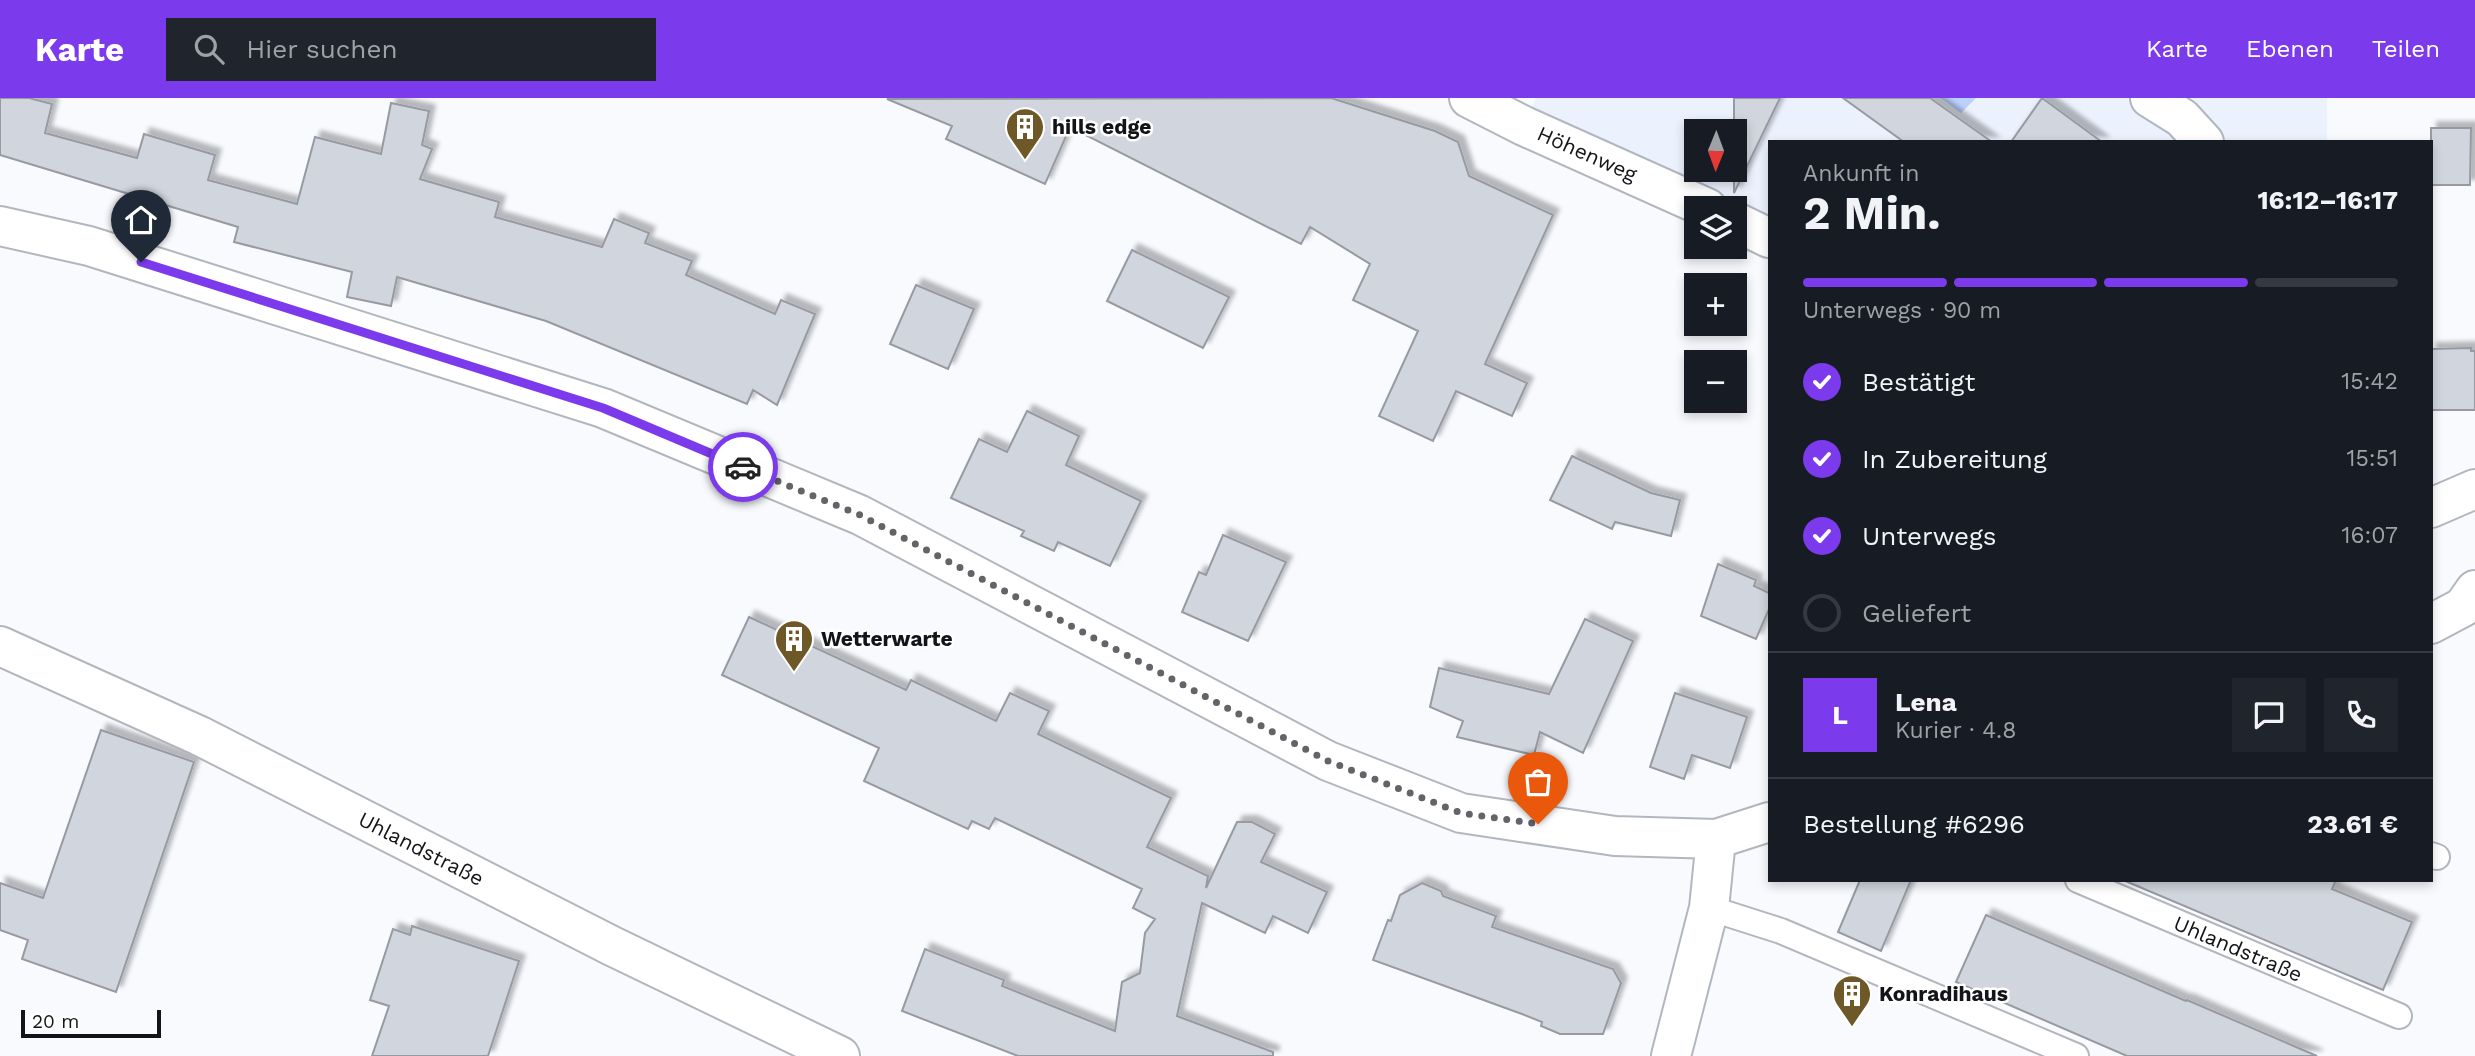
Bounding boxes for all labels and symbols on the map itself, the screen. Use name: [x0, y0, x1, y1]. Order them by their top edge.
building icon: hills edge: [1004, 106, 1046, 161]
place label: hills edge: [1052, 114, 1151, 139]
north arrow: [1684, 119, 1746, 182]
street label: Höhenweg: [1534, 121, 1642, 187]
pin: [111, 190, 171, 262]
courier: [708, 432, 778, 502]
building icon: Wetterwarte: [773, 618, 815, 673]
place label: Wetterwarte: [821, 626, 953, 651]
pin: [1508, 752, 1568, 824]
street label: Uhlandstraße: [354, 806, 488, 891]
street label: Uhlandstraße: [2170, 910, 2306, 987]
building icon: Konradihaus: [1831, 973, 1873, 1028]
place label: Konradihaus: [1879, 981, 2008, 1006]
scale bar: [21, 1007, 161, 1039]

